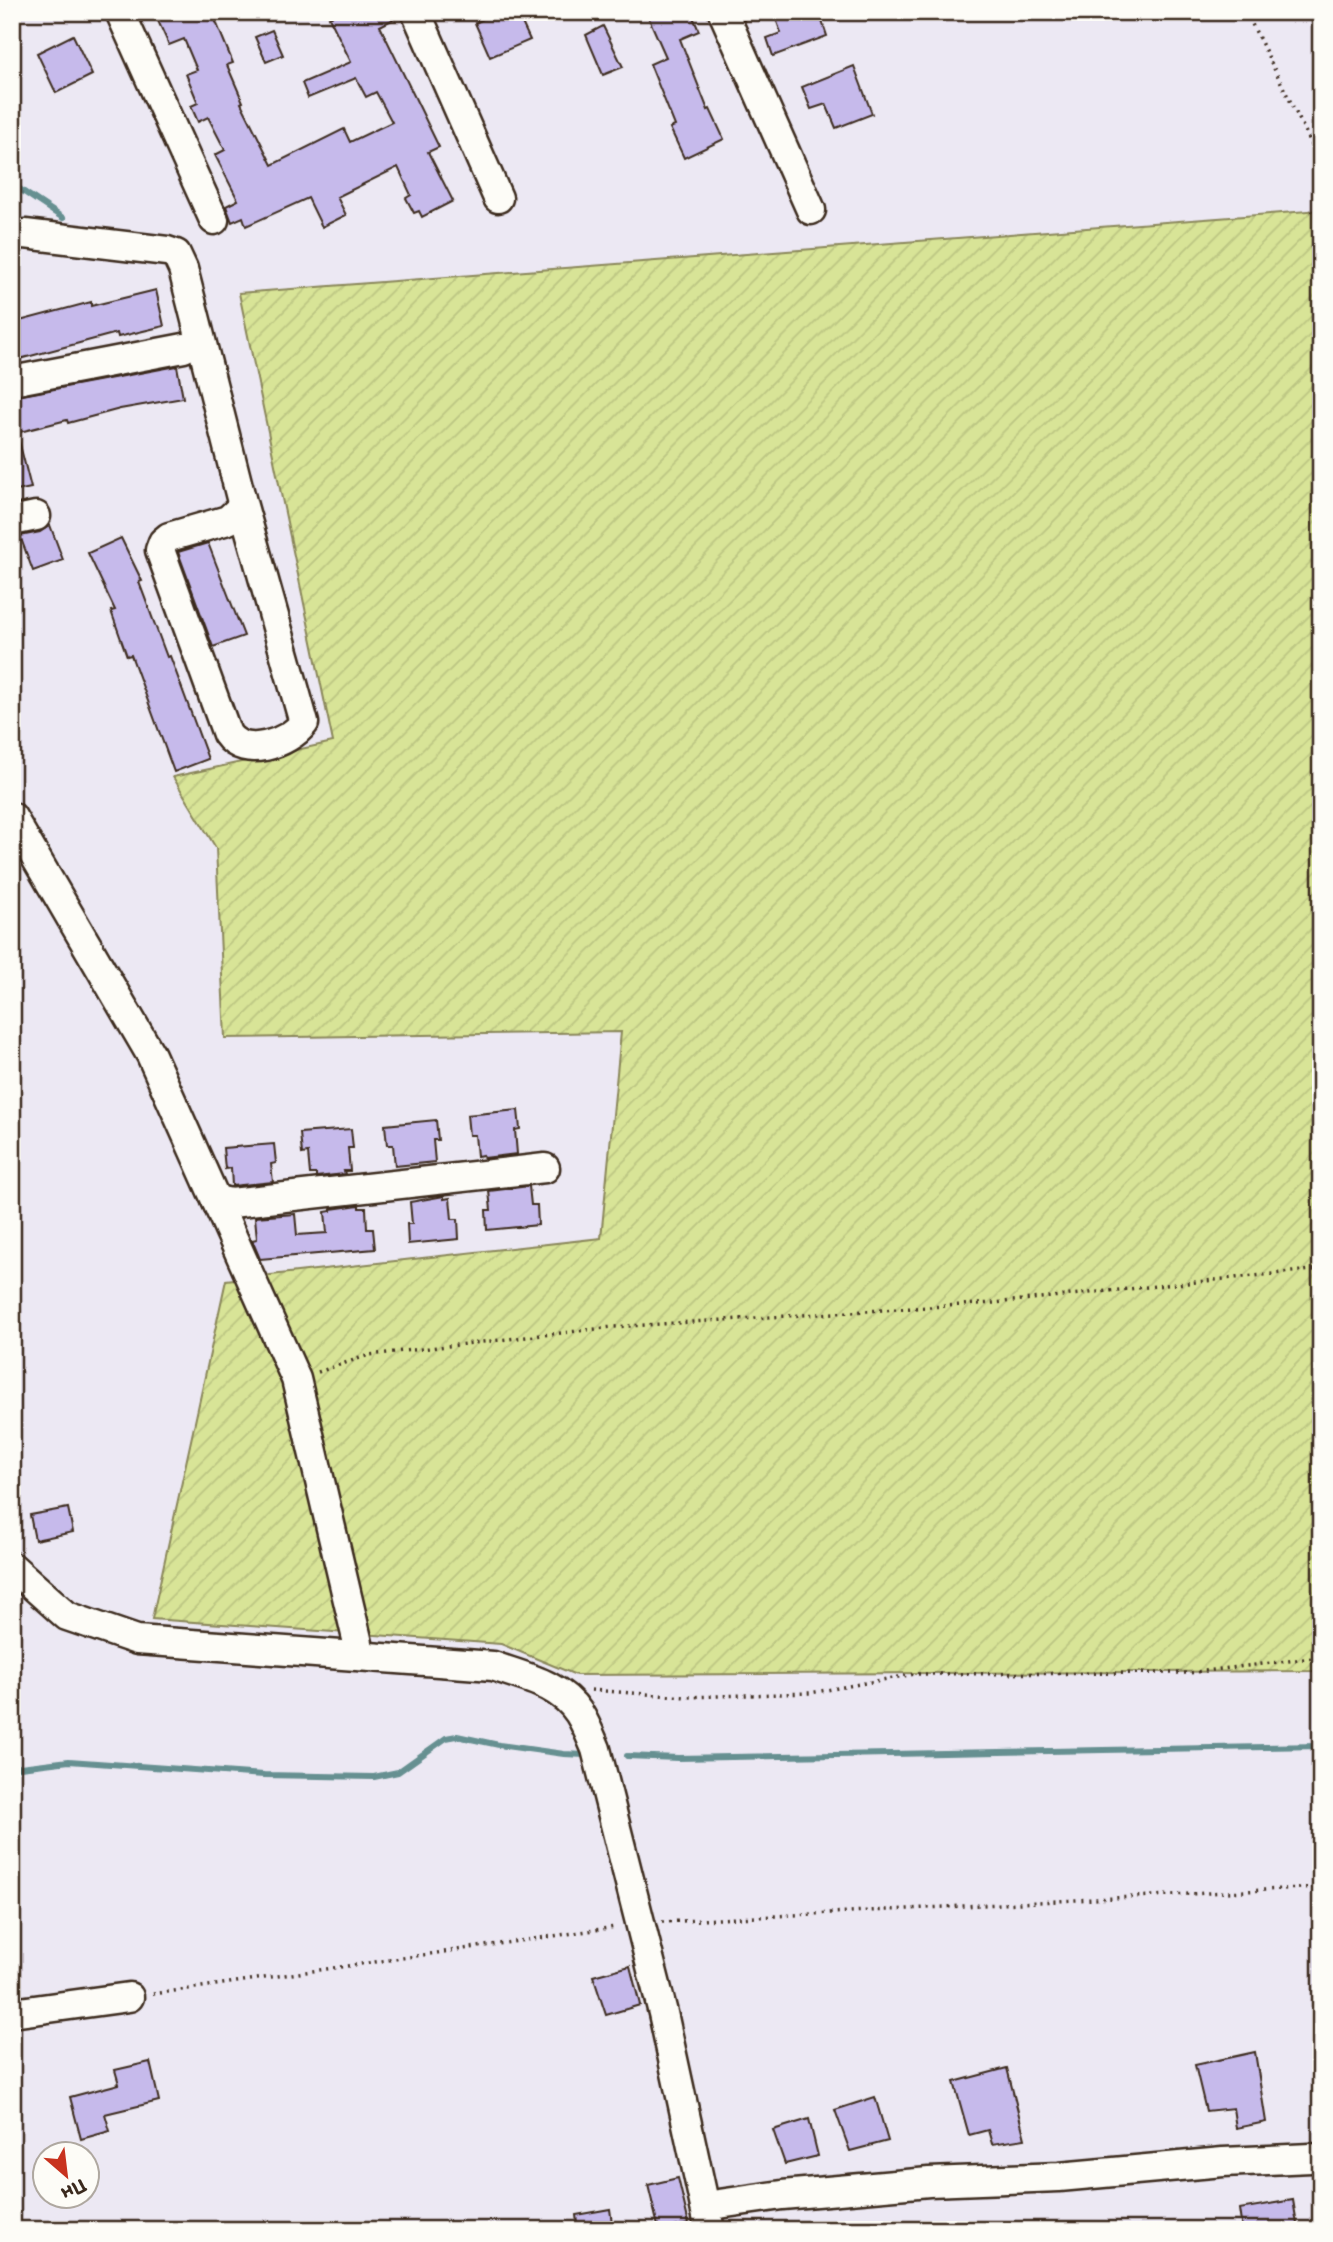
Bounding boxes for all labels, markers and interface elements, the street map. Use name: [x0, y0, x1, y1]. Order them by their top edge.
north arrow: [32, 2140, 102, 2210]
text: Пн: [57, 2173, 91, 2206]

